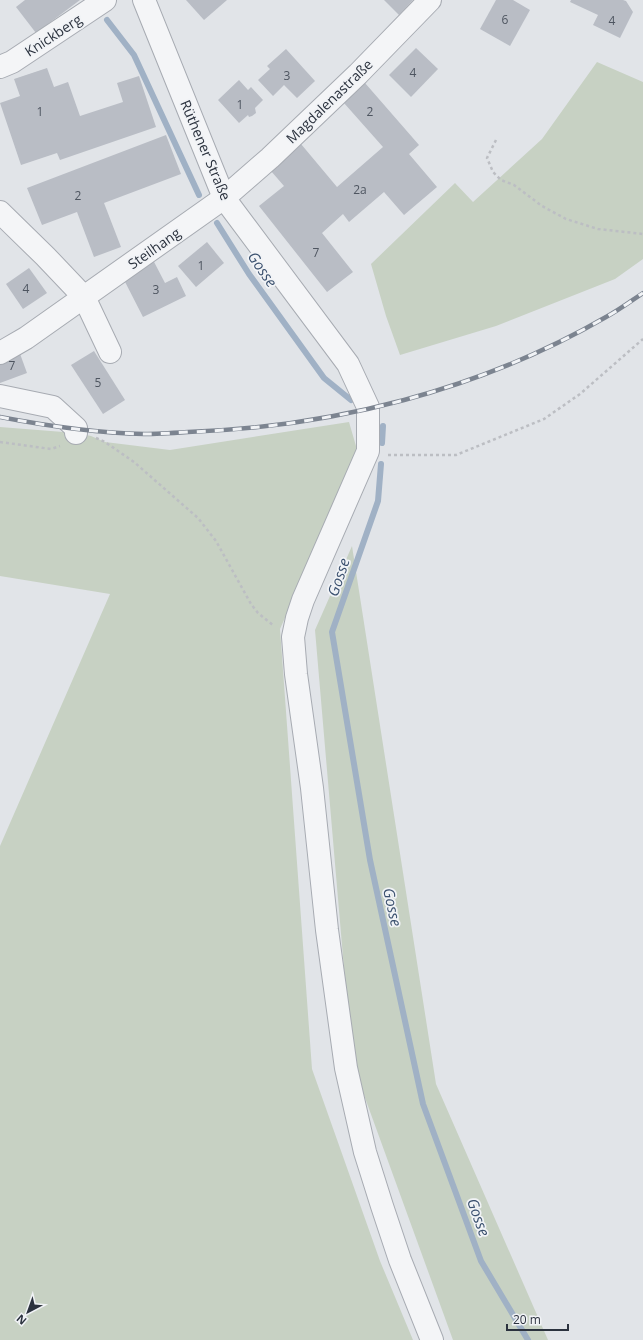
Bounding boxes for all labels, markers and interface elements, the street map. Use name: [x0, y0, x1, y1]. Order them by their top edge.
street label: Knickberg: [21, 9, 86, 61]
house number: 6: [502, 11, 509, 28]
house number: 4: [609, 12, 616, 29]
street label: Magdalenastraße: [281, 55, 377, 147]
house number: 4: [410, 64, 417, 81]
house number: 3: [284, 67, 291, 84]
house number: 1: [237, 96, 243, 113]
street label: Rüthener Straße: [176, 97, 236, 203]
house number: 1: [37, 103, 43, 120]
house number: 2: [367, 103, 374, 120]
house number: 2a: [353, 181, 367, 198]
house number: 2: [75, 187, 82, 204]
street label: Steilhang: [124, 223, 184, 273]
house number: 7: [313, 244, 320, 261]
water label: Gosse: [244, 247, 283, 291]
house number: 1: [198, 257, 204, 274]
house number: 4: [23, 280, 30, 297]
house number: 3: [153, 281, 160, 298]
house number: 7: [9, 357, 16, 374]
house number: 5: [95, 374, 102, 391]
water label: Gosse: [322, 555, 354, 599]
water label: Gosse: [379, 886, 407, 929]
water label: Gosse: [463, 1195, 495, 1239]
north arrow: [8, 1292, 48, 1332]
scale bar: [507, 1306, 568, 1332]
text: N: [13, 1311, 29, 1329]
text: 20 m: [513, 1311, 541, 1328]

